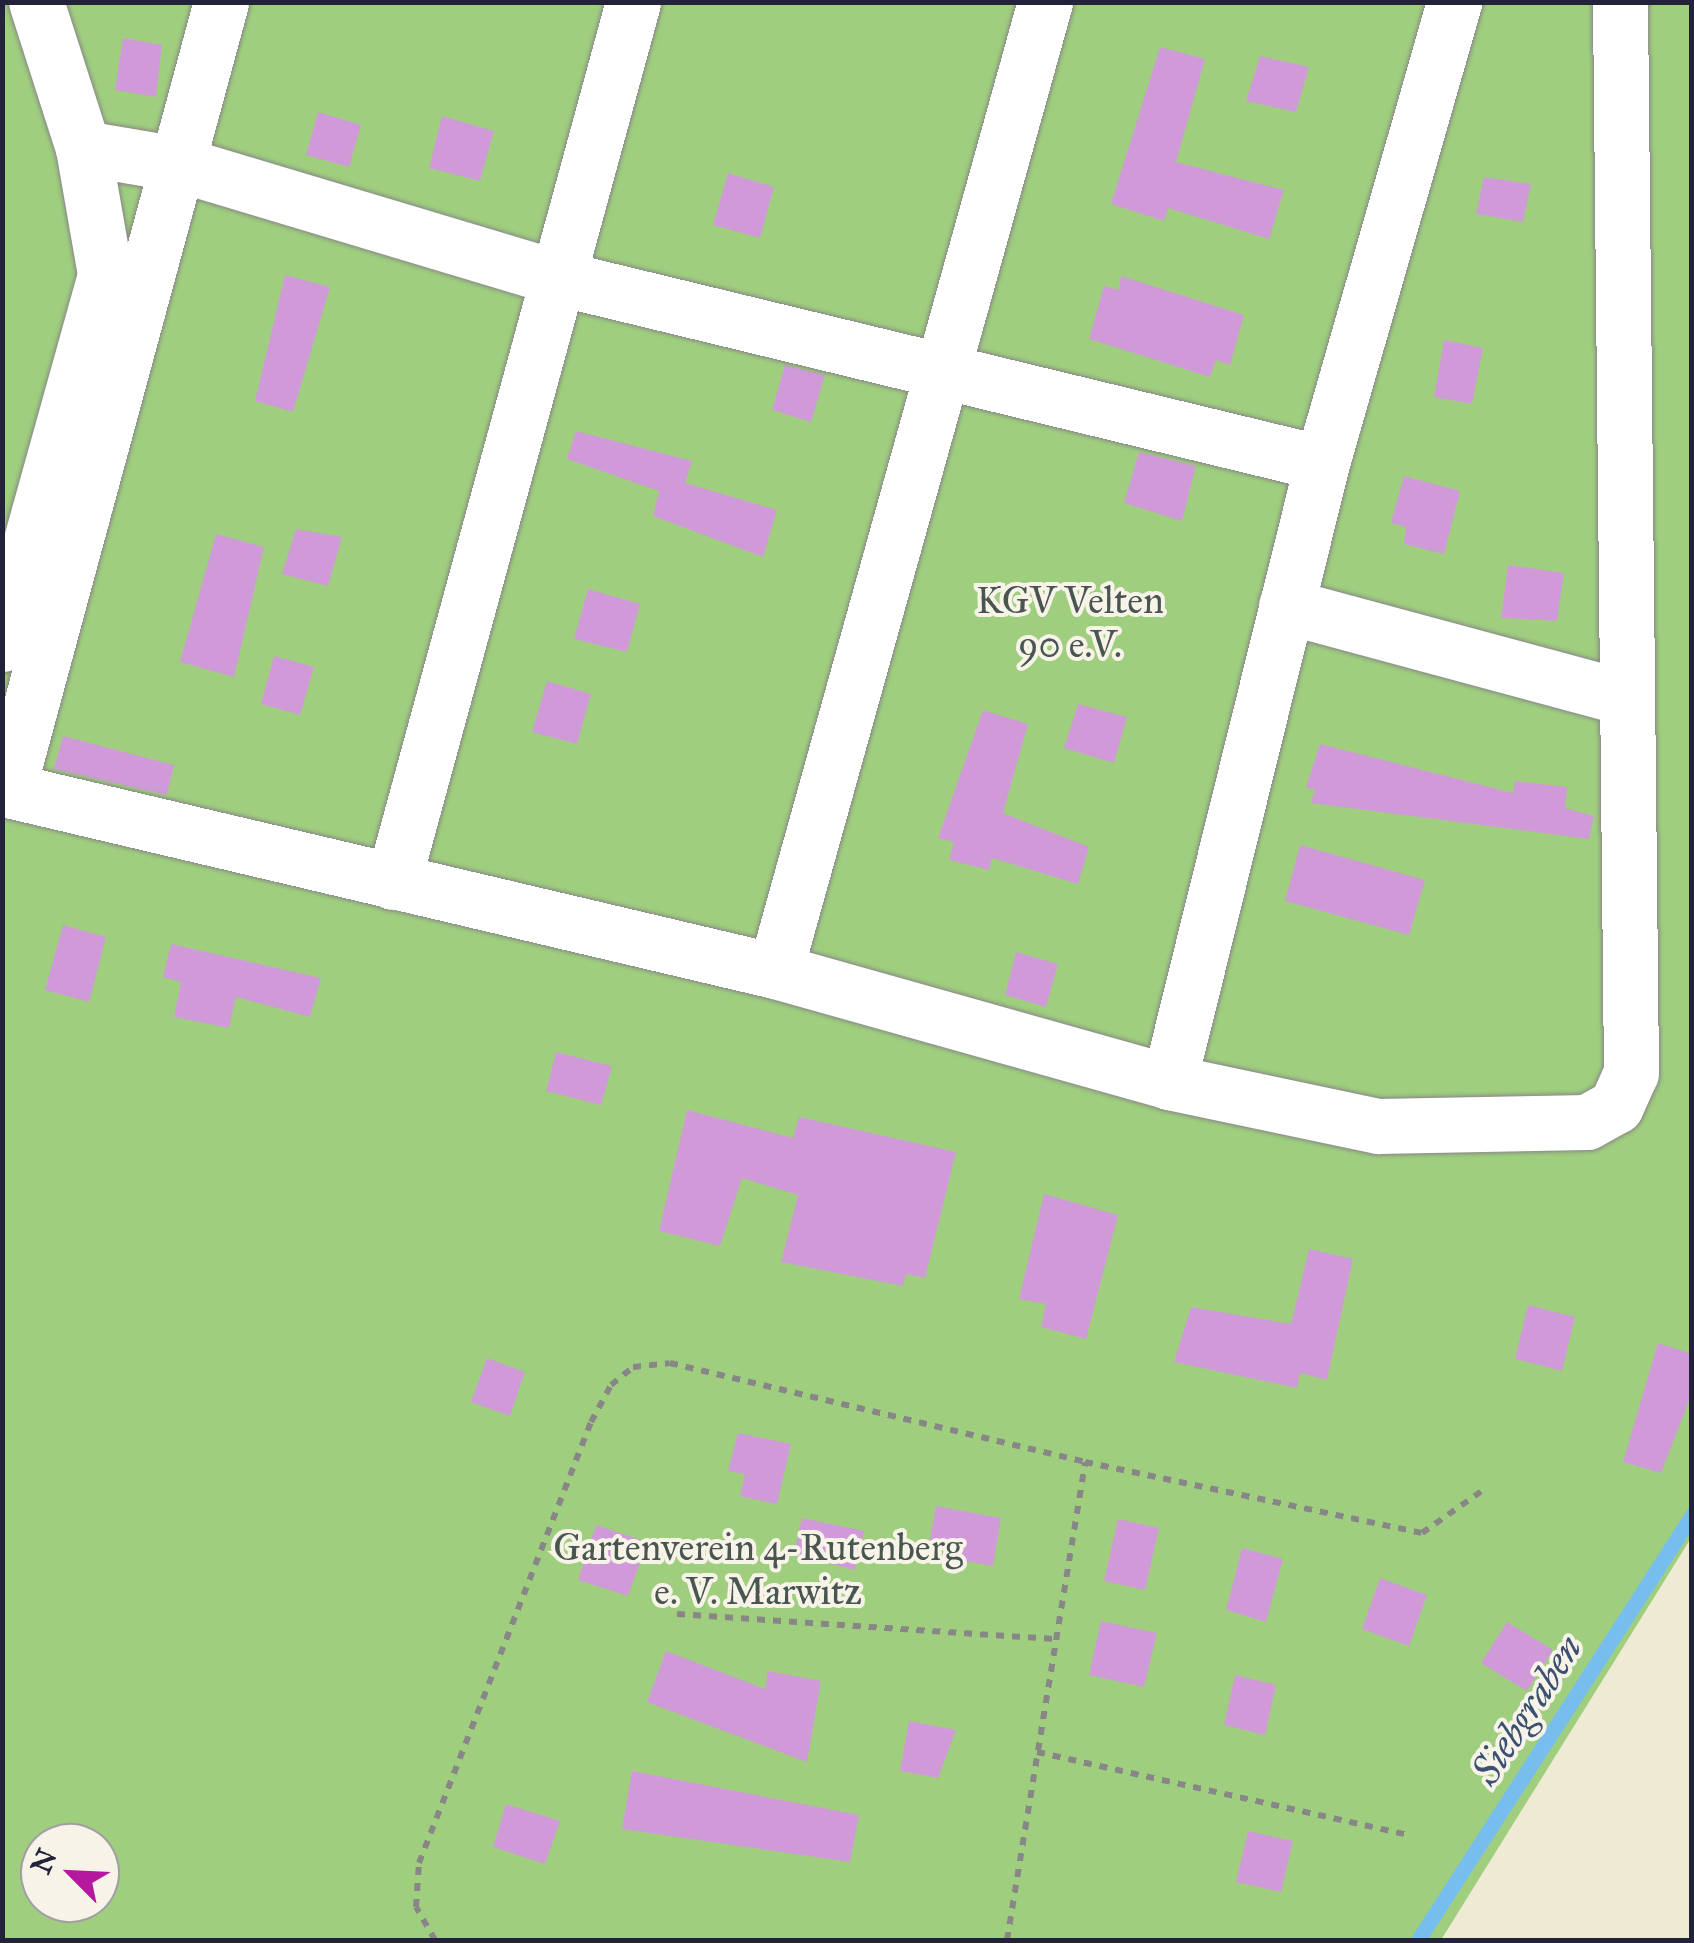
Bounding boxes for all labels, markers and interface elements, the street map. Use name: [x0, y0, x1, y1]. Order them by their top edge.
park label: KGV Velten 90 e.V.: [976, 578, 1164, 668]
park label: Gartenverein 4-Rutenberg e. V. Marwitz: [553, 1525, 963, 1615]
water label: Siebgraben: [1461, 1626, 1593, 1794]
north arrow: [20, 1823, 120, 1923]
text: N: [23, 1843, 65, 1879]

